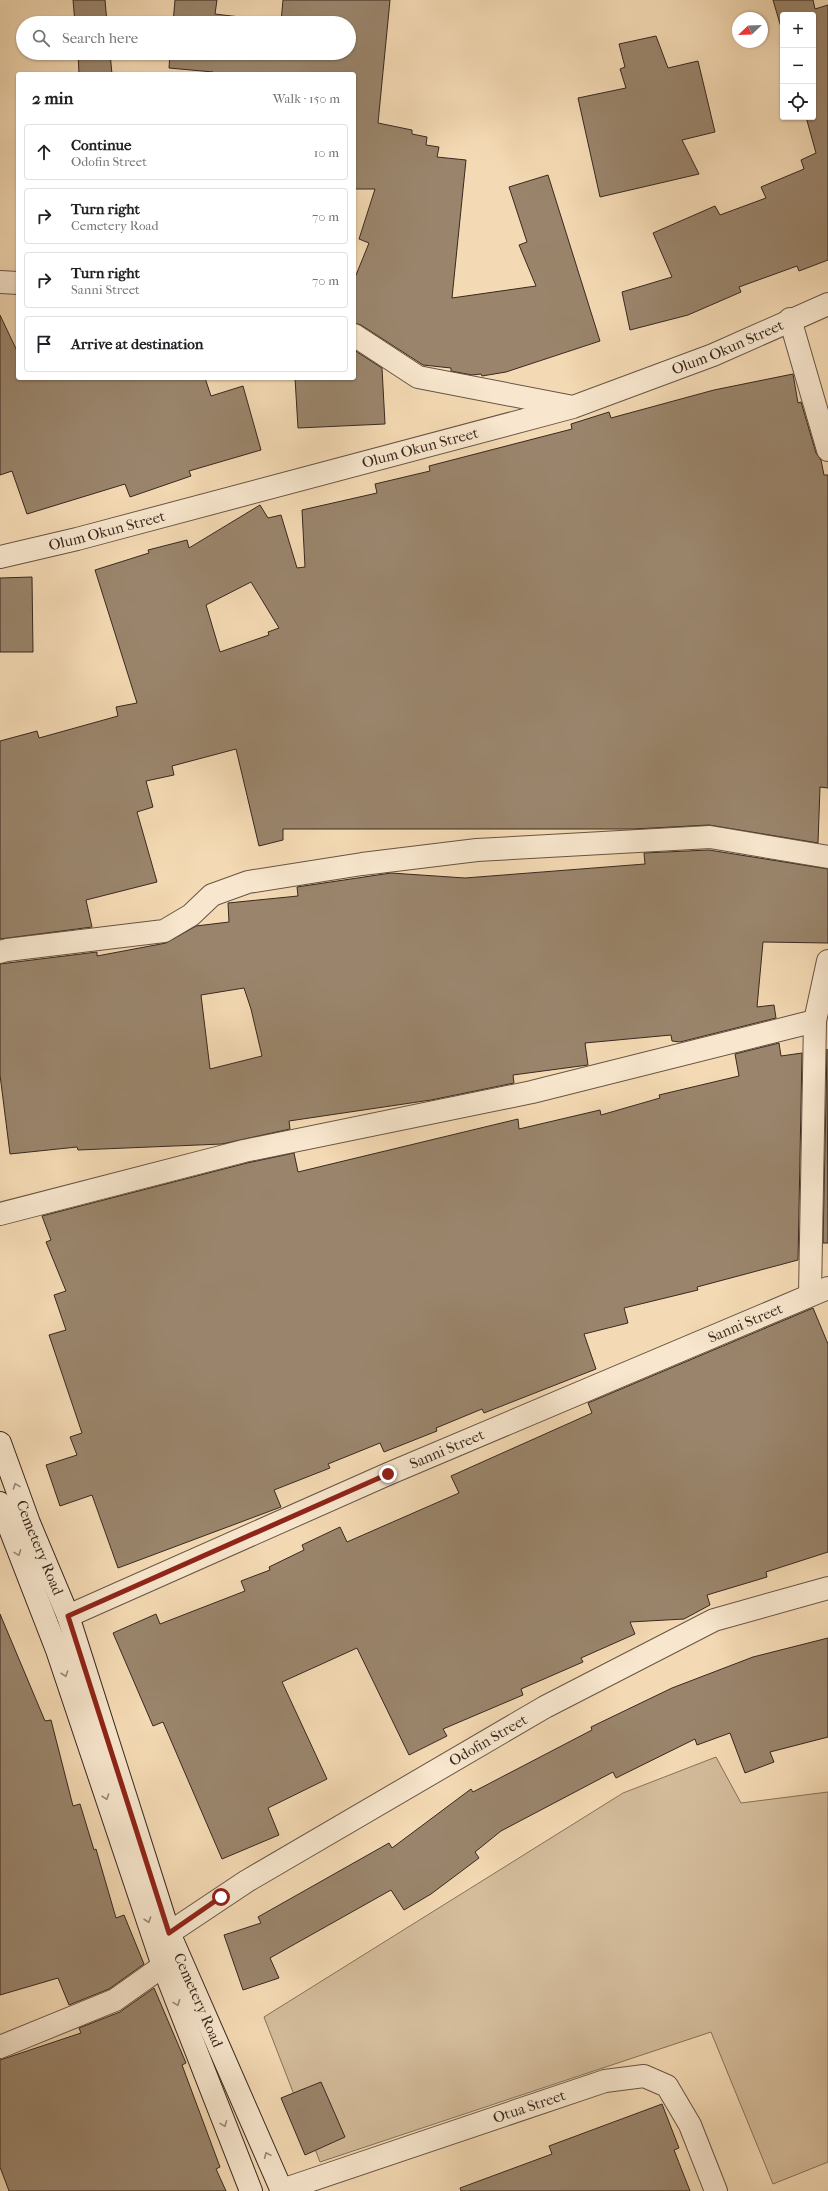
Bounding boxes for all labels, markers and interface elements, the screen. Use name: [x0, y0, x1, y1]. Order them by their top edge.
north arrow: [732, 12, 768, 48]
map controls: [780, 12, 816, 120]
button: +: [780, 12, 816, 48]
search box: [16, 16, 356, 60]
icon: search: [30, 27, 52, 49]
text: Search here: [62, 29, 138, 47]
button: −: [780, 48, 816, 84]
button: locate: [780, 84, 816, 120]
text: 2 min: [32, 88, 73, 108]
text: Walk · 150 m: [273, 91, 340, 106]
text: Continue: [71, 136, 131, 154]
icon: ahead: [33, 141, 55, 163]
text: 10 m: [314, 145, 339, 160]
text: Odofin Street: [71, 154, 147, 169]
text: Turn right: [71, 200, 140, 218]
icon: right: [33, 205, 55, 227]
text: 70 m: [312, 209, 339, 224]
text: Cemetery Road: [71, 218, 159, 233]
text: Turn right: [71, 264, 140, 282]
icon: right: [33, 269, 55, 291]
text: 70 m: [312, 273, 339, 288]
text: Sanni Street: [71, 282, 140, 297]
street label: Olum Okun Street: [669, 316, 787, 379]
icon: arrive: [33, 333, 55, 355]
text: Arrive at destination: [71, 335, 203, 353]
street label: Olum Okun Street: [360, 423, 481, 472]
street label: Olum Okun Street: [47, 507, 168, 554]
street label: Sanni Street: [705, 1299, 786, 1347]
street label: Sanni Street: [407, 1425, 488, 1473]
route end: [379, 1465, 397, 1483]
one-way arrow: [12, 1482, 20, 1489]
street label: Cemetery Road: [12, 1498, 68, 1599]
one-way arrow: [14, 1549, 22, 1556]
one-way arrow: [60, 1670, 68, 1677]
street label: Odofin Street: [446, 1710, 531, 1770]
one-way arrow: [101, 1794, 110, 1801]
route start: [212, 1888, 230, 1906]
one-way arrow: [143, 1917, 152, 1924]
street label: Cemetery Road: [170, 1950, 227, 2051]
one-way arrow: [173, 1999, 181, 2006]
street label: Otua Street: [491, 2086, 569, 2127]
one-way arrow: [220, 2120, 228, 2127]
one-way arrow: [263, 2152, 271, 2159]

